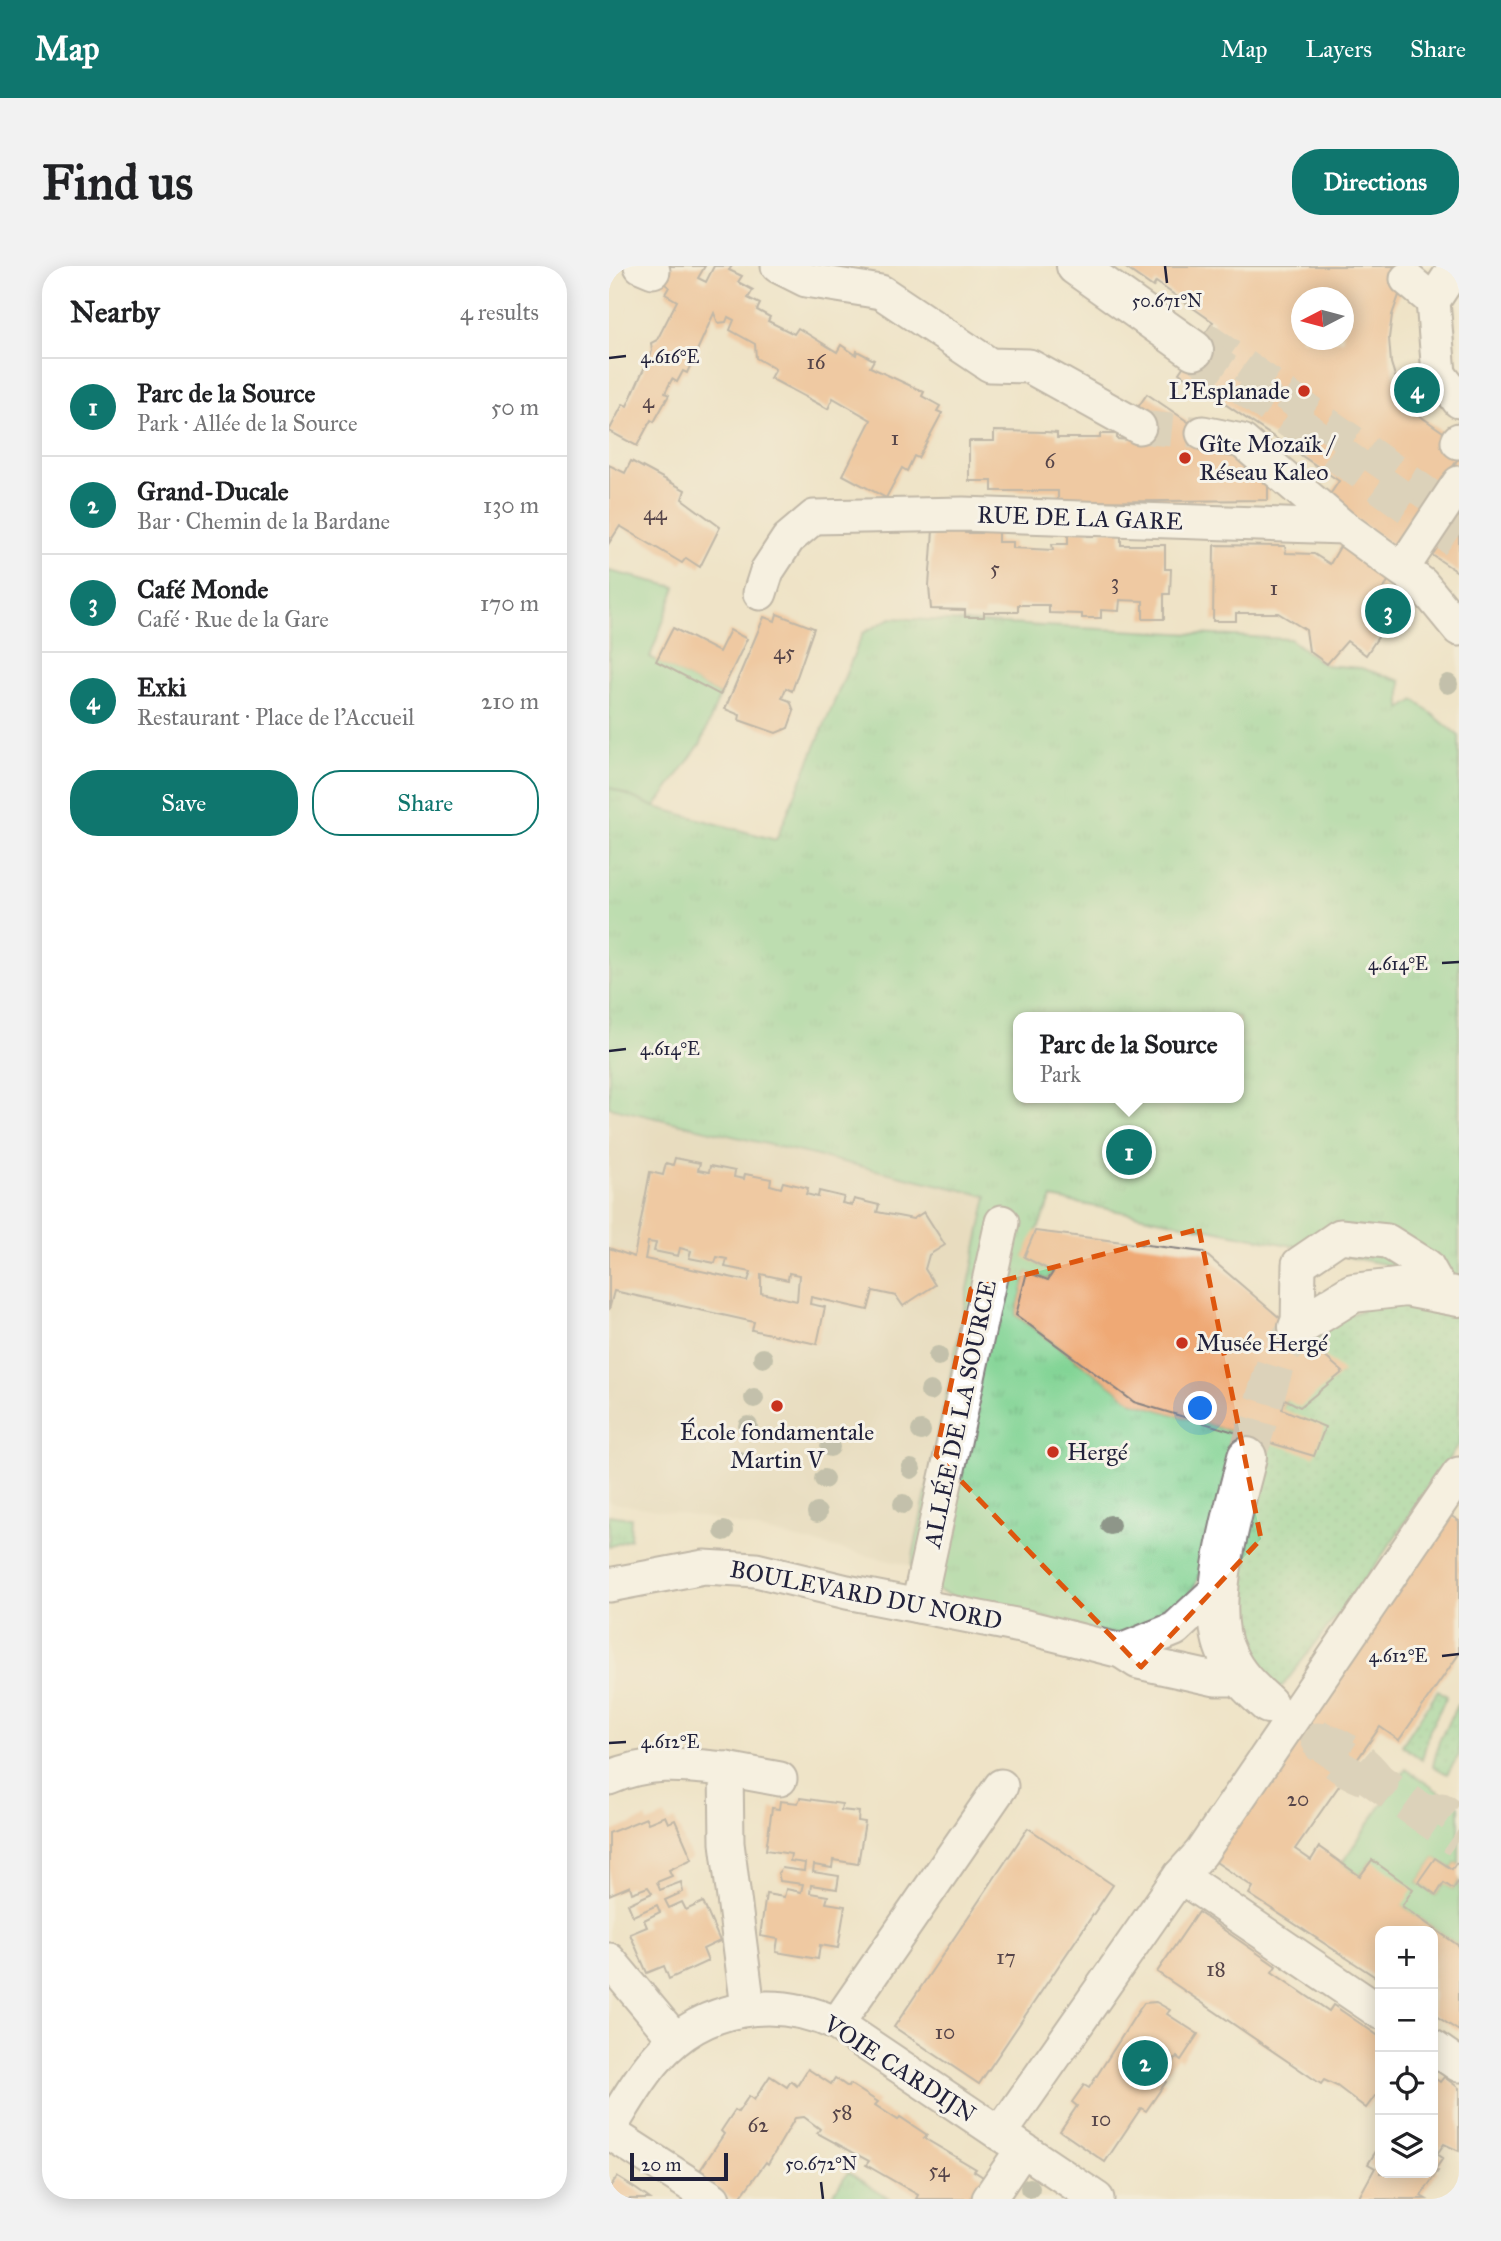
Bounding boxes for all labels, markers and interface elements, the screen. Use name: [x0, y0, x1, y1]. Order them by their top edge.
text: Map: [35, 29, 99, 69]
text: Map: [1221, 34, 1268, 64]
text: Layers: [1306, 34, 1372, 64]
text: Share: [1410, 34, 1466, 64]
button: Directions: [1292, 149, 1459, 215]
text: Find us: [42, 153, 193, 212]
north arrow: [1291, 287, 1354, 350]
text: 50.671°N: [1132, 290, 1202, 312]
text: Nearby: [70, 294, 160, 330]
text: 4 results: [460, 298, 539, 326]
text: 4.616°E: [640, 346, 700, 368]
house number: 16: [806, 349, 827, 375]
pin: 4: [1394, 364, 1440, 416]
place label: L'Esplanade: [1169, 376, 1290, 406]
text: Parc de la Source: [137, 377, 315, 409]
marker: L'Esplanade: [1296, 383, 1312, 399]
house number: 4: [642, 388, 655, 414]
text: 1: [88, 393, 98, 421]
text: 50 m: [491, 393, 539, 421]
text: Park · Allée de la Source: [137, 409, 358, 437]
house number: 1: [891, 425, 899, 451]
place label: Gîte Mozaïk / Réseau Kaleo: [1199, 429, 1337, 487]
house number: 6: [1045, 448, 1057, 474]
marker: Gîte Mozaïk / Réseau Kaleo: [1177, 450, 1193, 466]
text: Grand-Ducale: [137, 475, 289, 507]
text: 2: [87, 491, 99, 519]
text: 130 m: [483, 491, 539, 519]
street label: RUE DE LA GARE: [977, 499, 1183, 537]
house number: 44: [643, 500, 668, 526]
text: Bar · Chemin de la Bardane: [137, 507, 390, 535]
house number: 5: [990, 555, 1000, 581]
house number: 3: [1111, 569, 1119, 595]
text: Café Monde: [137, 573, 268, 605]
house number: 1: [1270, 575, 1278, 601]
pin: 3: [1365, 585, 1411, 637]
text: 3: [88, 589, 98, 617]
text: 170 m: [480, 589, 539, 617]
text: Café · Rue de la Gare: [137, 605, 329, 633]
house number: 45: [773, 639, 795, 665]
text: Exki: [137, 671, 186, 703]
text: 4: [87, 687, 99, 715]
text: 210 m: [481, 687, 539, 715]
text: Restaurant · Place de l'Accueil: [137, 703, 414, 731]
button: Save: [70, 770, 298, 836]
button: Share: [312, 770, 539, 836]
text: 4.614°E: [1368, 953, 1428, 975]
popup: [1013, 1012, 1244, 1103]
text: Parc de la Source: [1039, 1028, 1218, 1060]
text: 4.614°E: [640, 1038, 700, 1060]
text: Park: [1039, 1060, 1081, 1088]
pin: 1: [1106, 1126, 1152, 1178]
street label: ALLÉE DE LA SOURCE: [917, 1278, 1003, 1551]
place label: Musée Hergé: [1196, 1328, 1328, 1358]
marker: Musée Hergé: [1174, 1335, 1190, 1351]
your location: [1183, 1391, 1217, 1425]
marker: École fondamentale Martin V: [769, 1398, 785, 1414]
place label: École fondamentale Martin V: [680, 1417, 874, 1475]
place label: Hergé: [1067, 1437, 1128, 1467]
marker: Hergé: [1045, 1444, 1061, 1460]
street label: BOULEVARD DU NORD: [727, 1554, 1005, 1636]
text: 4.612°E: [1369, 1645, 1427, 1667]
text: 4.612°E: [641, 1731, 699, 1753]
house number: 20: [1287, 1786, 1309, 1812]
map controls: [1375, 1926, 1438, 2178]
button: +: [1375, 1926, 1438, 1989]
house number: 17: [996, 1944, 1016, 1970]
house number: 18: [1206, 1956, 1226, 1982]
button: −: [1375, 1989, 1438, 2052]
street label: VOIE CARDIJN: [817, 2008, 982, 2129]
house number: 10: [935, 2019, 955, 2045]
pin: 2: [1122, 2037, 1168, 2089]
button: locate: [1375, 2052, 1438, 2115]
house number: 58: [832, 2099, 852, 2125]
house number: 10: [1091, 2106, 1111, 2132]
house number: 62: [747, 2112, 769, 2138]
button: layers: [1375, 2115, 1438, 2178]
scale bar: [630, 2150, 728, 2182]
text: 20 m: [641, 2153, 682, 2176]
text: 50.672°N: [785, 2153, 857, 2175]
house number: 54: [929, 2157, 951, 2183]

